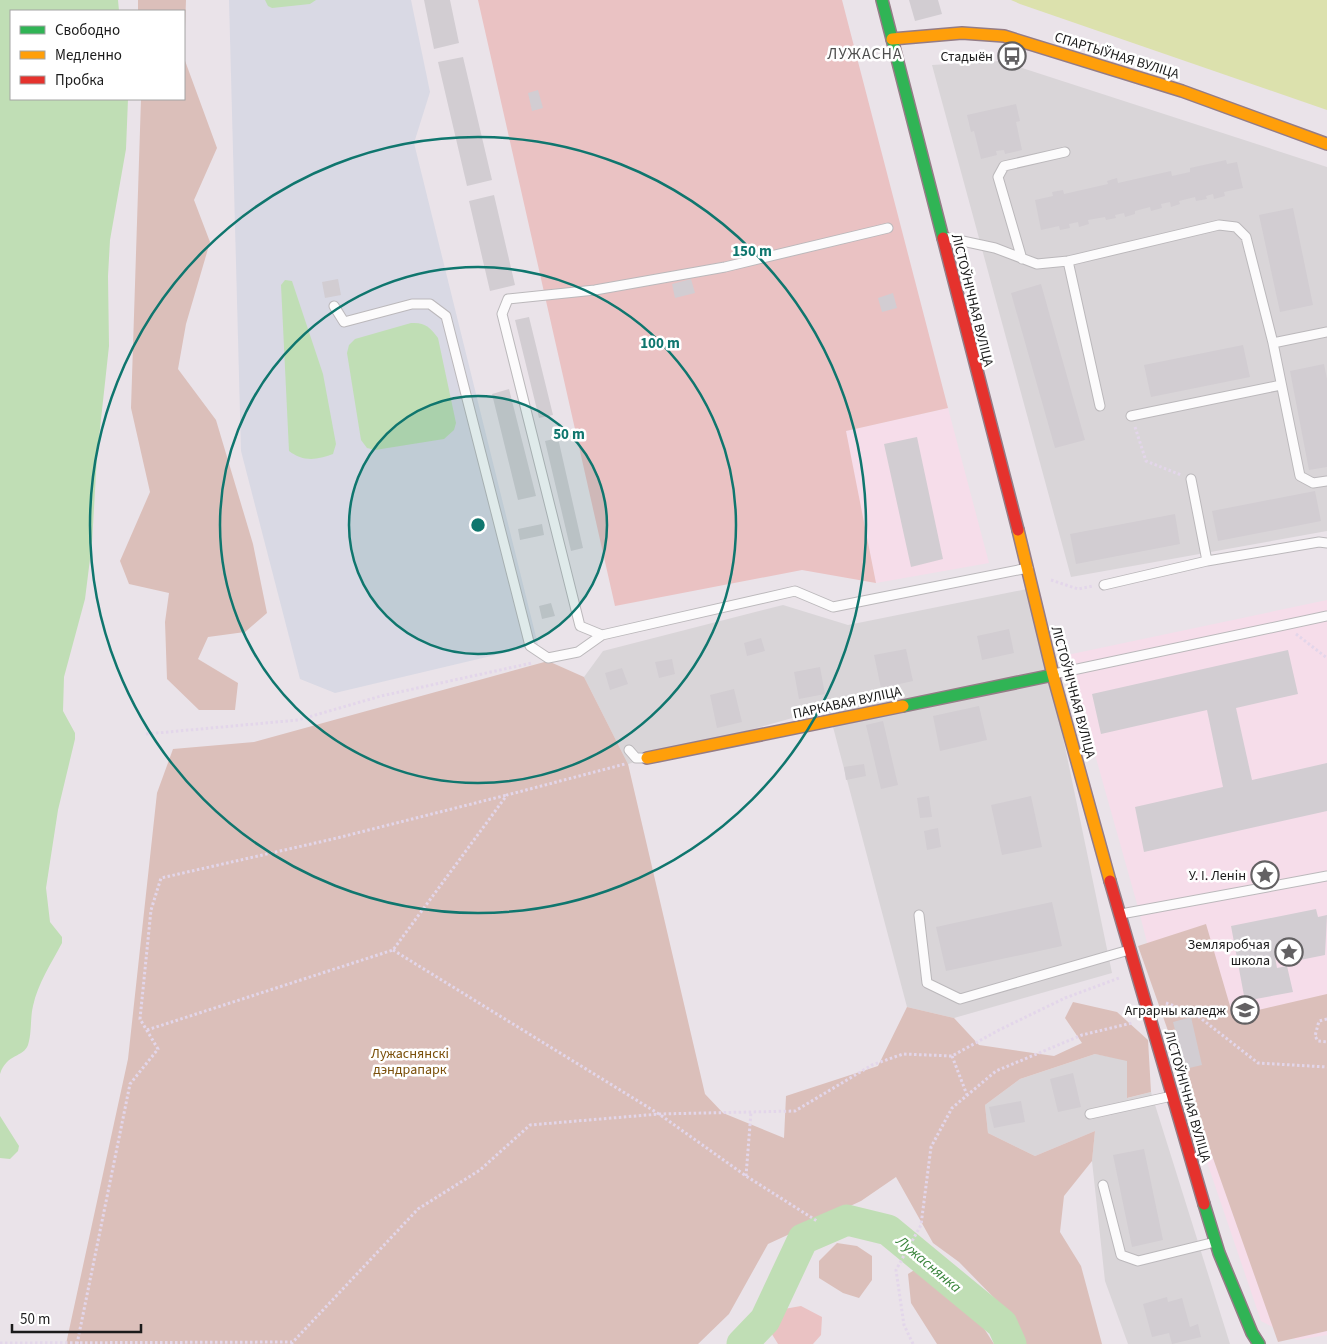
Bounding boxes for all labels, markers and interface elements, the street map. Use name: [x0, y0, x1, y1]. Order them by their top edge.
legend: [10, 10, 185, 100]
text: Свободно: [55, 20, 120, 41]
street label: СПАРТЫЎНАЯ ВУЛІЦА: [1052, 27, 1182, 85]
bus stop icon: Стадыён: [997, 41, 1027, 71]
district label: ЛУЖАСНА: [827, 43, 903, 65]
text: Медленно: [55, 45, 122, 66]
place label: Стадыён: [940, 47, 993, 67]
text: Пробка: [55, 70, 104, 91]
street label: ЛІСТОЎНІЧНАЯ ВУЛІЦА: [946, 232, 998, 369]
text: 150 m: [732, 241, 772, 262]
text: 100 m: [640, 333, 680, 354]
text: 50 m: [553, 424, 585, 445]
centre of rings: [469, 516, 487, 534]
street label: ЛІСТОЎНІЧНАЯ ВУЛІЦА: [1046, 624, 1100, 761]
street label: ПАРКАВАЯ ВУЛІЦА: [791, 682, 904, 724]
place icon: У. І. Ленін: [1250, 860, 1280, 890]
place label: У. І. Ленін: [1189, 866, 1246, 886]
place label: Земляробчая школа: [1188, 935, 1270, 971]
place icon: Земляробчая школа: [1274, 937, 1304, 967]
school or university icon: Аграрны каледж: [1230, 995, 1260, 1025]
place label: Аграрны каледж: [1125, 1001, 1226, 1021]
street label: ЛІСТОЎНІЧНАЯ ВУЛІЦА: [1159, 1028, 1216, 1165]
park label: Лужаснянскі дэндрапарк: [371, 1044, 449, 1080]
water label: Лужаснянка: [891, 1230, 966, 1298]
scale bar: [12, 1302, 141, 1334]
text: 50 m: [20, 1309, 50, 1330]

